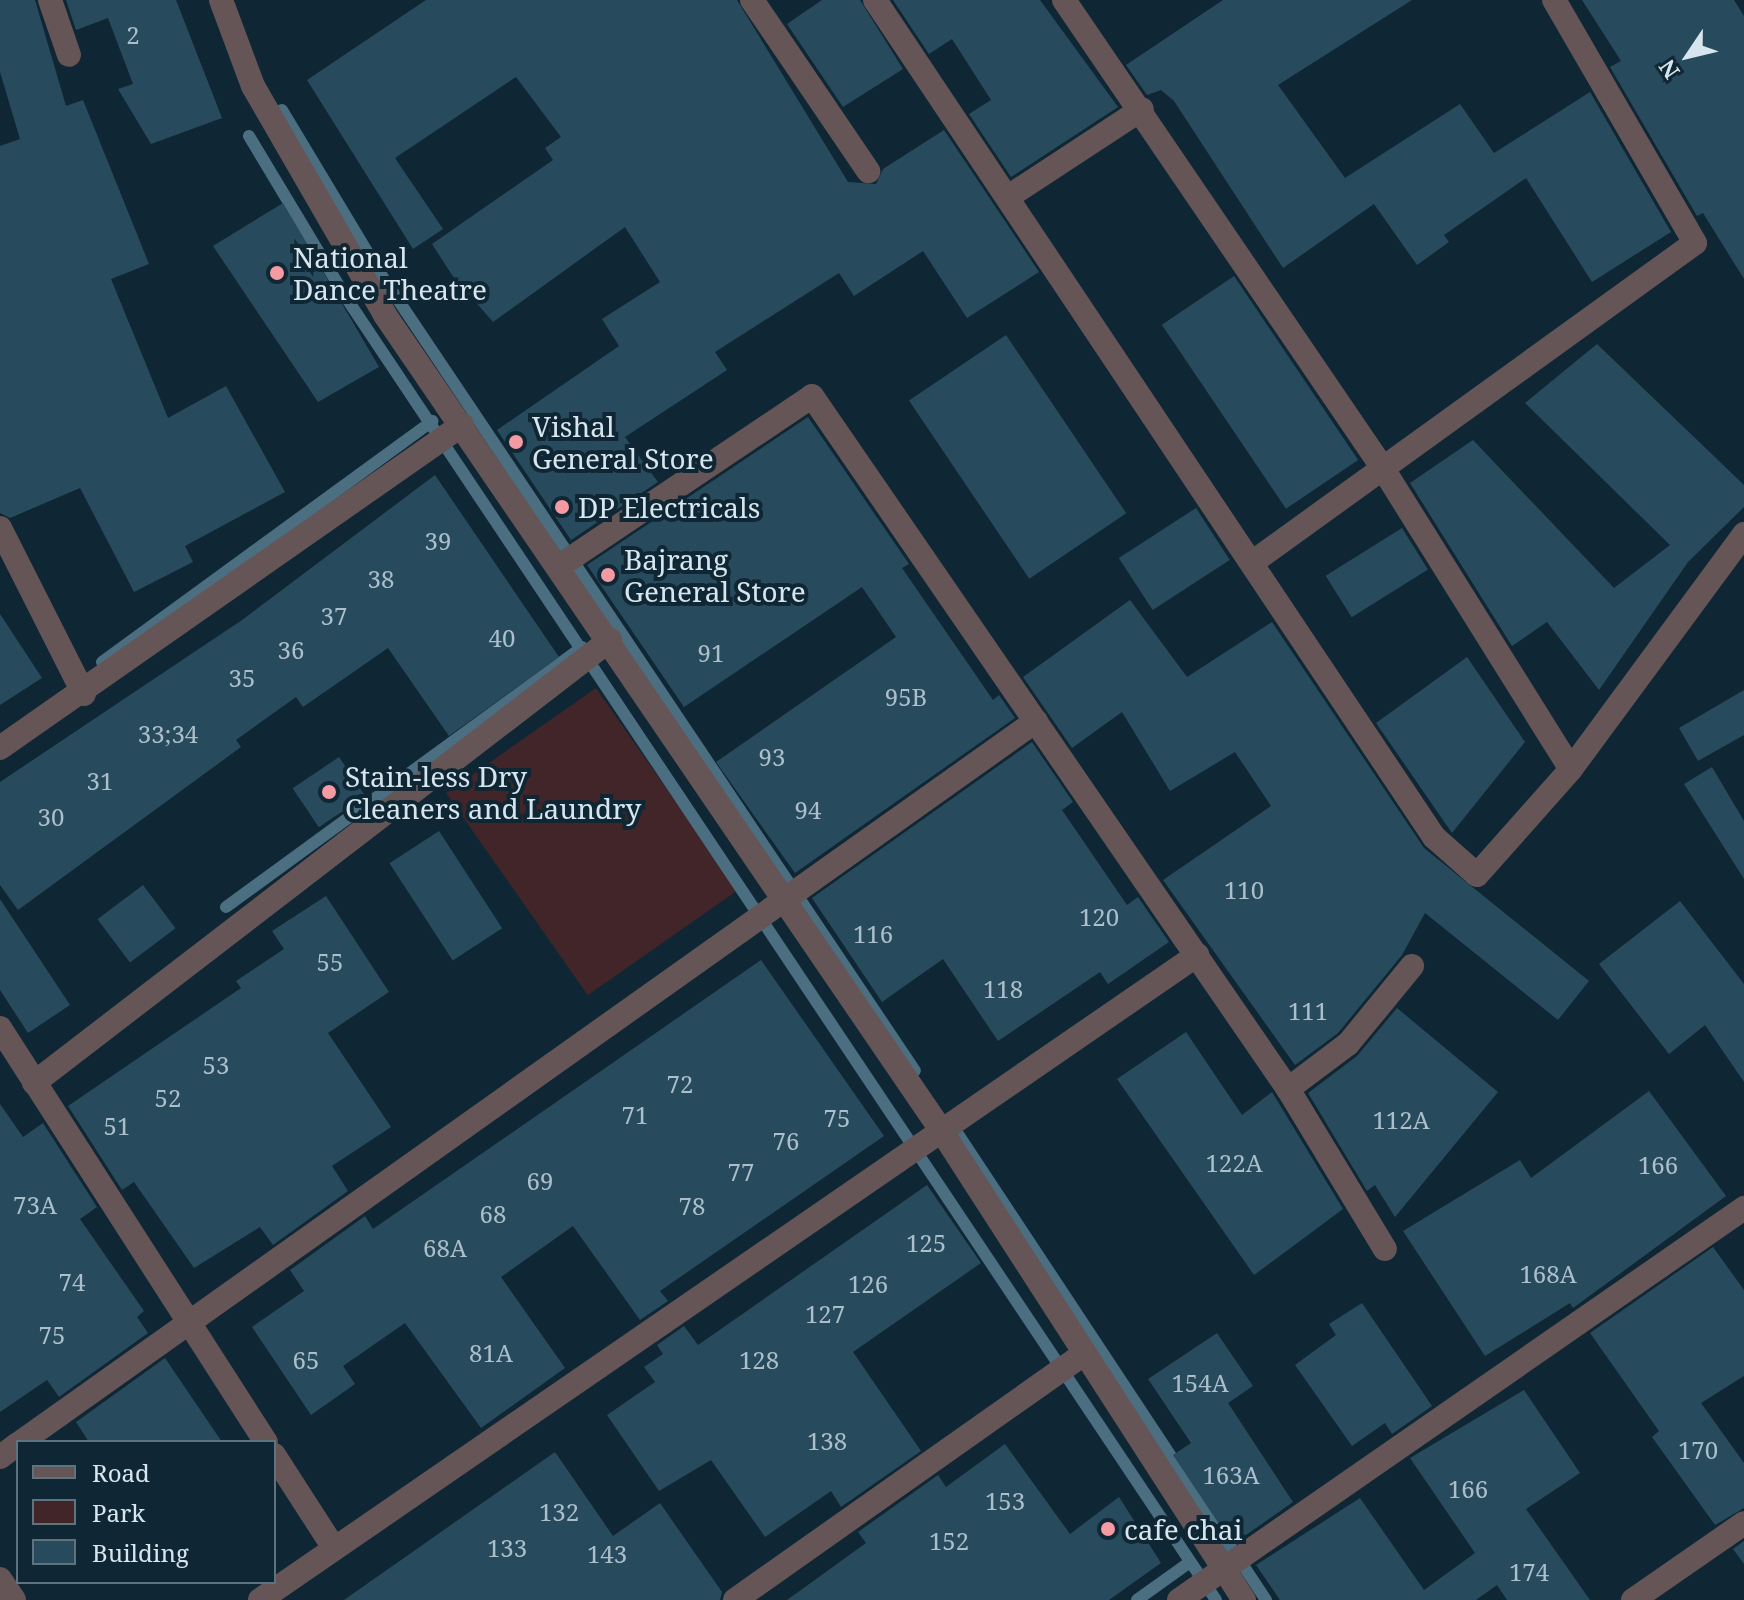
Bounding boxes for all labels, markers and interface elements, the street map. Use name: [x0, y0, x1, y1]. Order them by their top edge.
north arrow: [1648, 16, 1728, 96]
house number: 2: [126, 21, 140, 49]
text: N: [1651, 54, 1686, 85]
place label: National Dance Theatre: [293, 240, 487, 306]
marker: National Dance Theatre: [268, 264, 286, 282]
place label: Vishal General Store: [532, 409, 714, 475]
marker: Vishal General Store: [507, 433, 525, 451]
place label: DP Electricals: [578, 490, 760, 524]
marker: DP Electricals: [553, 498, 571, 516]
house number: 39: [425, 527, 451, 555]
place label: Bajrang General Store: [624, 542, 806, 608]
house number: 38: [368, 565, 394, 593]
marker: Bajrang General Store: [599, 566, 617, 584]
house number: 37: [321, 602, 347, 630]
house number: 40: [489, 624, 515, 652]
house number: 36: [278, 636, 304, 664]
house number: 91: [698, 639, 724, 667]
house number: 35: [229, 664, 255, 692]
house number: 95B: [885, 683, 927, 711]
house number: 33;34: [138, 720, 198, 748]
house number: 93: [759, 743, 785, 771]
place label: Stain-less Dry Cleaners and Laundry: [345, 759, 641, 825]
house number: 31: [87, 767, 113, 795]
marker: Stain-less Dry Cleaners and Laundry: [320, 783, 338, 801]
house number: 94: [795, 796, 821, 824]
house number: 30: [38, 803, 64, 831]
house number: 110: [1224, 876, 1264, 904]
house number: 120: [1079, 903, 1119, 931]
house number: 116: [853, 920, 893, 948]
house number: 55: [317, 948, 343, 976]
house number: 118: [983, 975, 1023, 1003]
house number: 111: [1288, 997, 1328, 1025]
house number: 53: [203, 1051, 229, 1079]
house number: 72: [667, 1070, 693, 1098]
house number: 52: [155, 1084, 181, 1112]
house number: 71: [622, 1101, 648, 1129]
house number: 75: [824, 1104, 850, 1132]
house number: 112A: [1372, 1106, 1430, 1134]
house number: 51: [104, 1112, 130, 1140]
house number: 76: [773, 1127, 799, 1155]
house number: 122A: [1205, 1149, 1263, 1177]
house number: 166: [1638, 1151, 1678, 1179]
house number: 77: [728, 1158, 754, 1186]
house number: 69: [527, 1167, 553, 1195]
house number: 73A: [13, 1191, 57, 1219]
house number: 78: [679, 1192, 705, 1220]
house number: 68: [480, 1200, 506, 1228]
house number: 125: [906, 1229, 946, 1257]
house number: 68A: [423, 1234, 467, 1262]
house number: 168A: [1519, 1260, 1577, 1288]
house number: 74: [59, 1268, 85, 1296]
house number: 126: [848, 1270, 888, 1298]
house number: 127: [805, 1300, 845, 1328]
house number: 75: [39, 1321, 65, 1349]
house number: 81A: [469, 1339, 513, 1367]
house number: 65: [293, 1346, 319, 1374]
house number: 128: [739, 1346, 779, 1374]
house number: 154A: [1171, 1369, 1229, 1397]
house number: 138: [807, 1427, 847, 1455]
house number: 170: [1678, 1436, 1718, 1464]
legend: [16, 1440, 276, 1584]
text: Road: [92, 1456, 150, 1489]
house number: 163A: [1202, 1461, 1260, 1489]
house number: 166: [1448, 1475, 1488, 1503]
house number: 153: [985, 1487, 1025, 1515]
text: Park: [92, 1496, 145, 1529]
house number: 132: [539, 1498, 579, 1526]
place label: cafe chai: [1124, 1512, 1242, 1546]
marker: cafe chai: [1099, 1520, 1117, 1538]
house number: 152: [929, 1527, 969, 1555]
house number: 133: [487, 1534, 527, 1562]
text: Building: [92, 1536, 189, 1569]
house number: 143: [587, 1540, 627, 1568]
house number: 174: [1509, 1558, 1549, 1586]

